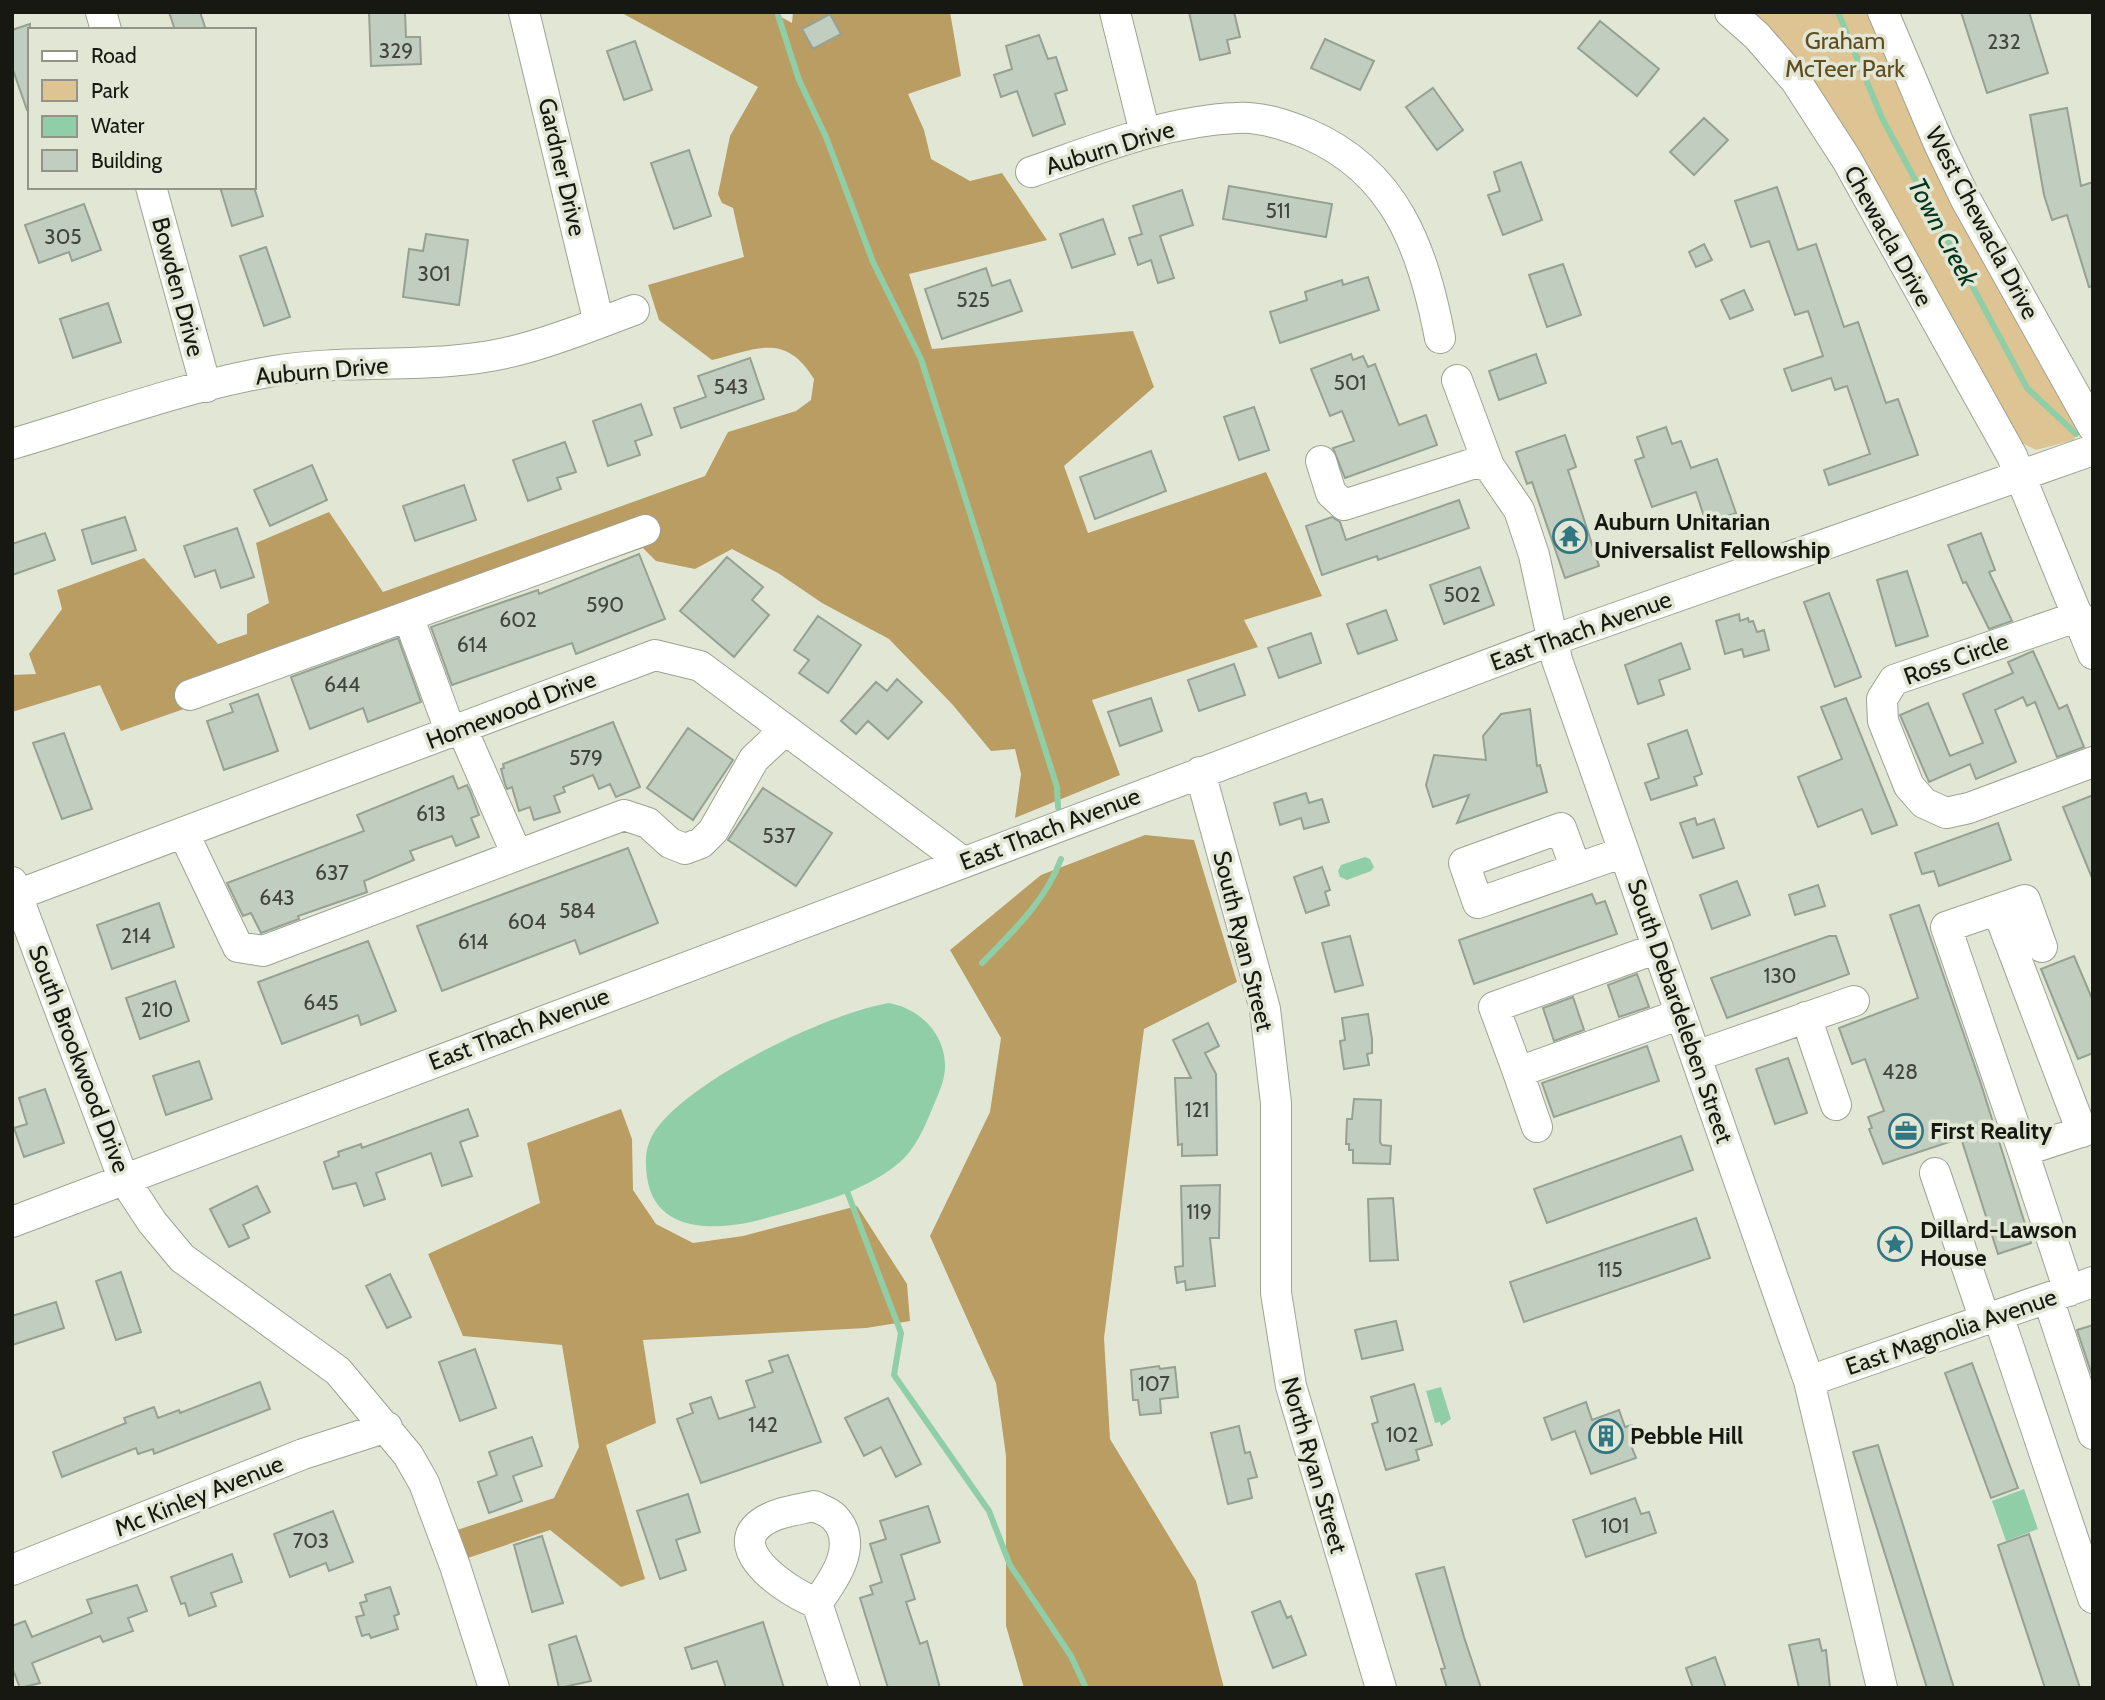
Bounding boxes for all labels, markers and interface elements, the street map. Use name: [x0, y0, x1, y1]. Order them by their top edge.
park label: Graham McTeer Park: [1785, 26, 1905, 83]
legend: [28, 28, 256, 189]
house number: 232: [1987, 29, 2021, 54]
house number: 329: [379, 38, 413, 63]
text: Road: [91, 43, 137, 68]
text: Park: [91, 78, 129, 103]
street label: Gardner Drive: [533, 95, 592, 239]
text: Water: [91, 113, 145, 138]
street label: Auburn Drive: [1042, 114, 1178, 181]
street label: West Chewacla Drive: [1919, 122, 2045, 324]
text: Building: [91, 148, 163, 173]
street label: Chewacla Drive: [1838, 160, 1939, 311]
water label: Town Creek: [1901, 172, 1985, 292]
house number: 511: [1265, 198, 1291, 223]
street label: Bowden Drive: [146, 214, 211, 360]
house number: 305: [44, 224, 82, 249]
house number: 301: [418, 261, 450, 286]
house number: 525: [956, 287, 990, 312]
street label: Auburn Drive: [254, 350, 390, 391]
house number: 501: [1334, 370, 1366, 395]
house number: 543: [714, 374, 748, 399]
place label: Auburn Unitarian Universalist Fellowship: [1594, 507, 1831, 564]
temple icon: Auburn Unitarian Universalist Fellowship: [1551, 517, 1589, 555]
house number: 502: [1443, 582, 1481, 607]
street label: East Thach Avenue: [1486, 584, 1675, 677]
house number: 590: [586, 592, 624, 617]
house number: 602: [499, 607, 537, 632]
street label: Ross Circle: [1900, 626, 2012, 691]
house number: 614: [457, 632, 487, 657]
street label: Homewood Drive: [422, 664, 600, 755]
house number: 644: [324, 672, 360, 697]
house number: 579: [569, 745, 603, 770]
street label: East Thach Avenue: [956, 781, 1144, 876]
house number: 613: [416, 801, 446, 826]
house number: 537: [762, 823, 796, 848]
street label: South Ryan Street: [1207, 848, 1280, 1034]
house number: 637: [315, 860, 349, 885]
street label: South Debardeleben Street: [1622, 875, 1739, 1147]
house number: 643: [259, 885, 295, 910]
house number: 584: [559, 898, 595, 923]
house number: 604: [508, 909, 546, 934]
house number: 214: [121, 923, 151, 948]
house number: 614: [458, 929, 488, 954]
street label: South Brookwood Drive: [23, 941, 136, 1177]
house number: 130: [1764, 963, 1796, 988]
street label: East Thach Avenue: [425, 981, 613, 1076]
house number: 645: [303, 990, 339, 1015]
house number: 210: [141, 997, 173, 1022]
house number: 428: [1882, 1059, 1918, 1084]
house number: 121: [1185, 1097, 1209, 1122]
office icon: First Reality: [1887, 1112, 1925, 1150]
place label: First Reality: [1930, 1116, 2052, 1145]
house number: 119: [1186, 1199, 1212, 1224]
place label: Dillard-Lawson House: [1920, 1215, 2077, 1272]
place icon: Dillard-Lawson House: [1876, 1225, 1914, 1263]
house number: 115: [1597, 1257, 1623, 1282]
street label: East Magnolia Avenue: [1841, 1282, 2060, 1381]
house number: 107: [1138, 1371, 1170, 1396]
street label: North Ryan Street: [1275, 1373, 1354, 1556]
house number: 142: [748, 1412, 778, 1437]
building icon: Pebble Hill: [1587, 1417, 1625, 1455]
place label: Pebble Hill: [1630, 1421, 1743, 1450]
house number: 102: [1386, 1422, 1418, 1447]
street label: Mc Kinley Avenue: [110, 1448, 287, 1543]
house number: 101: [1601, 1513, 1629, 1538]
house number: 703: [293, 1528, 329, 1553]

